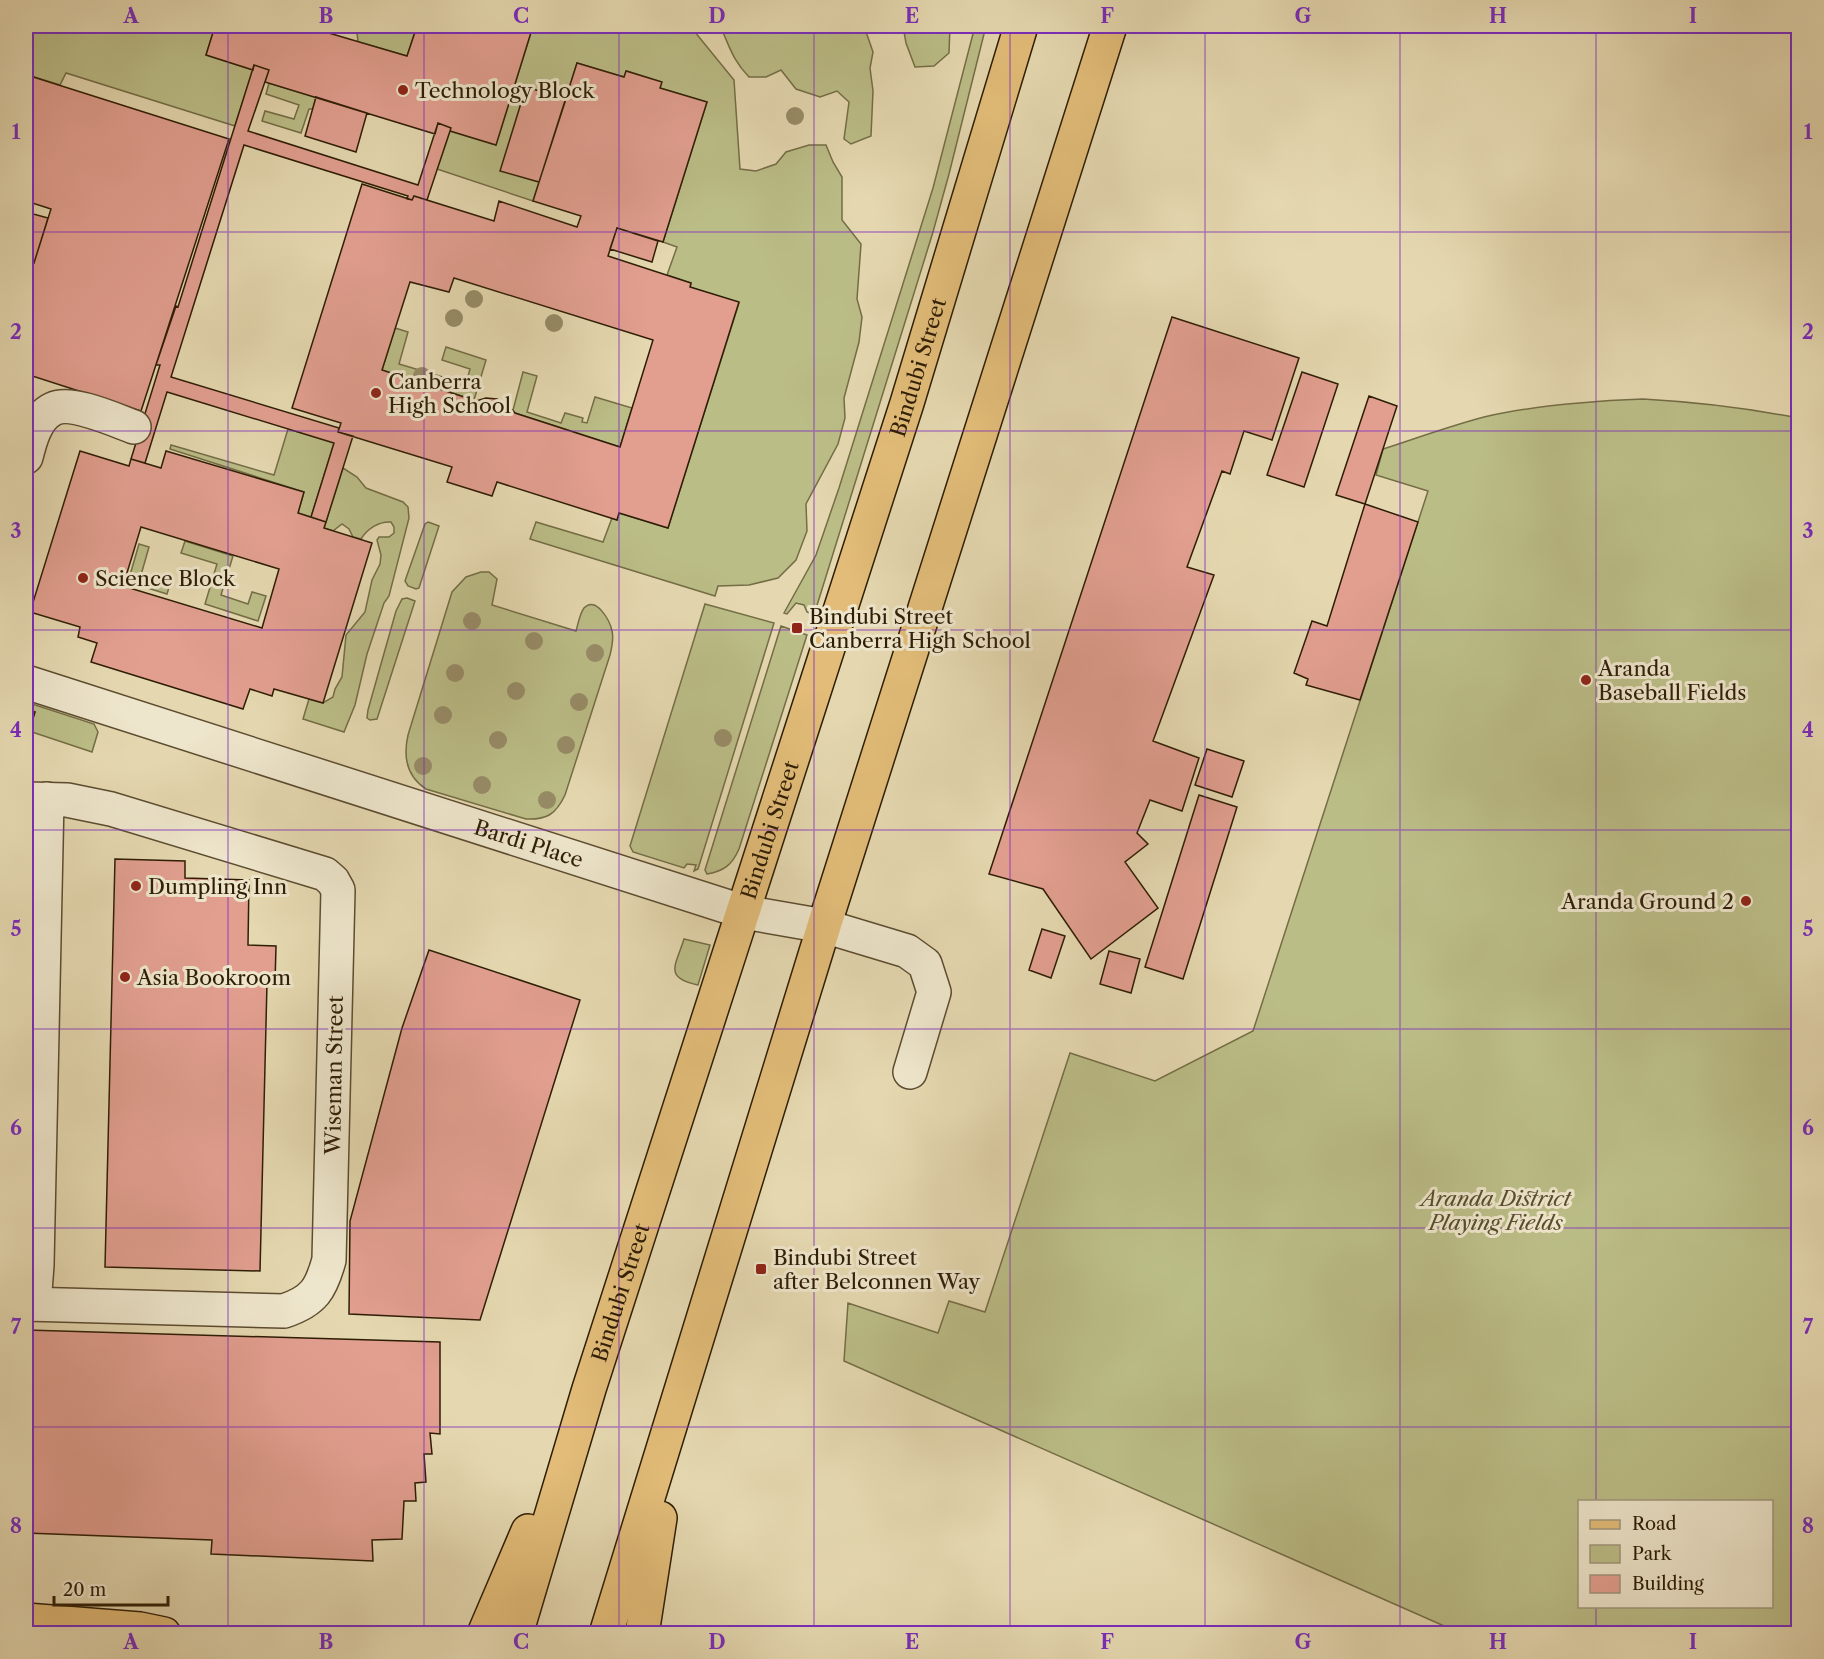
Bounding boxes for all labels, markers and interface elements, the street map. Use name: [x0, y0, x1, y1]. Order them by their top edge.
text: A: [122, 4, 139, 28]
text: B: [319, 4, 334, 28]
text: C: [513, 4, 529, 28]
text: D: [708, 4, 726, 28]
text: E: [905, 4, 919, 28]
text: F: [1100, 4, 1114, 28]
text: G: [1295, 4, 1312, 28]
text: H: [1489, 4, 1507, 28]
text: I: [1689, 4, 1697, 28]
place label: Technology Block: [415, 78, 595, 103]
marker: Technology Block: [396, 83, 410, 97]
text: 1: [12, 120, 21, 144]
text: 1: [1804, 120, 1813, 144]
street label: Bindubi Street: [884, 294, 951, 440]
text: 2: [10, 320, 22, 344]
text: 2: [1802, 320, 1814, 344]
place label: Canberra High School: [388, 369, 511, 418]
marker: Canberra High School: [369, 386, 383, 400]
text: 3: [10, 519, 22, 543]
text: 3: [1802, 519, 1814, 543]
place label: Science Block: [95, 566, 236, 591]
marker: Science Block: [76, 571, 90, 585]
place label: Bindubi Street Canberra High School: [809, 604, 1031, 653]
marker: Bindubi Street Canberra High School: [790, 621, 804, 635]
place label: Aranda Baseball Fields: [1597, 656, 1746, 705]
marker: Aranda Baseball Fields: [1579, 673, 1593, 687]
text: 4: [10, 718, 22, 742]
text: 4: [1802, 718, 1814, 742]
street label: Bindubi Street: [735, 757, 803, 902]
street label: Bardi Place: [471, 814, 587, 872]
place label: Dumpling Inn: [148, 874, 287, 899]
marker: Dumpling Inn: [129, 879, 143, 893]
place label: Aranda Ground 2: [1560, 889, 1734, 914]
marker: Aranda Ground 2: [1739, 894, 1753, 908]
text: 5: [10, 917, 22, 941]
text: 5: [1802, 917, 1814, 941]
place label: Asia Bookroom: [136, 965, 291, 990]
marker: Asia Bookroom: [118, 970, 132, 984]
street label: Wiseman Street: [320, 995, 348, 1156]
text: 6: [10, 1116, 22, 1140]
text: 6: [1802, 1116, 1814, 1140]
park label: Aranda District Playing Fields: [1418, 1186, 1572, 1235]
street label: Bindubi Street: [586, 1220, 654, 1365]
place label: Bindubi Street after Belconnen Way: [773, 1245, 981, 1294]
marker: Bindubi Street after Belconnen Way: [754, 1262, 768, 1276]
text: 7: [11, 1315, 22, 1339]
text: 7: [1803, 1315, 1814, 1339]
legend: [1578, 1500, 1773, 1608]
text: Road: [1632, 1513, 1677, 1535]
text: 8: [10, 1514, 22, 1538]
text: 8: [1802, 1514, 1814, 1538]
text: Park: [1632, 1543, 1673, 1565]
scale bar: [54, 1569, 168, 1607]
text: Building: [1632, 1573, 1704, 1595]
text: 20 m: [63, 1579, 107, 1601]
text: A: [122, 1630, 139, 1654]
text: B: [319, 1630, 334, 1654]
text: C: [513, 1630, 529, 1654]
text: D: [708, 1630, 726, 1654]
text: E: [905, 1630, 919, 1654]
text: F: [1100, 1630, 1114, 1654]
text: G: [1295, 1630, 1312, 1654]
text: H: [1489, 1630, 1507, 1654]
text: I: [1689, 1630, 1697, 1654]

